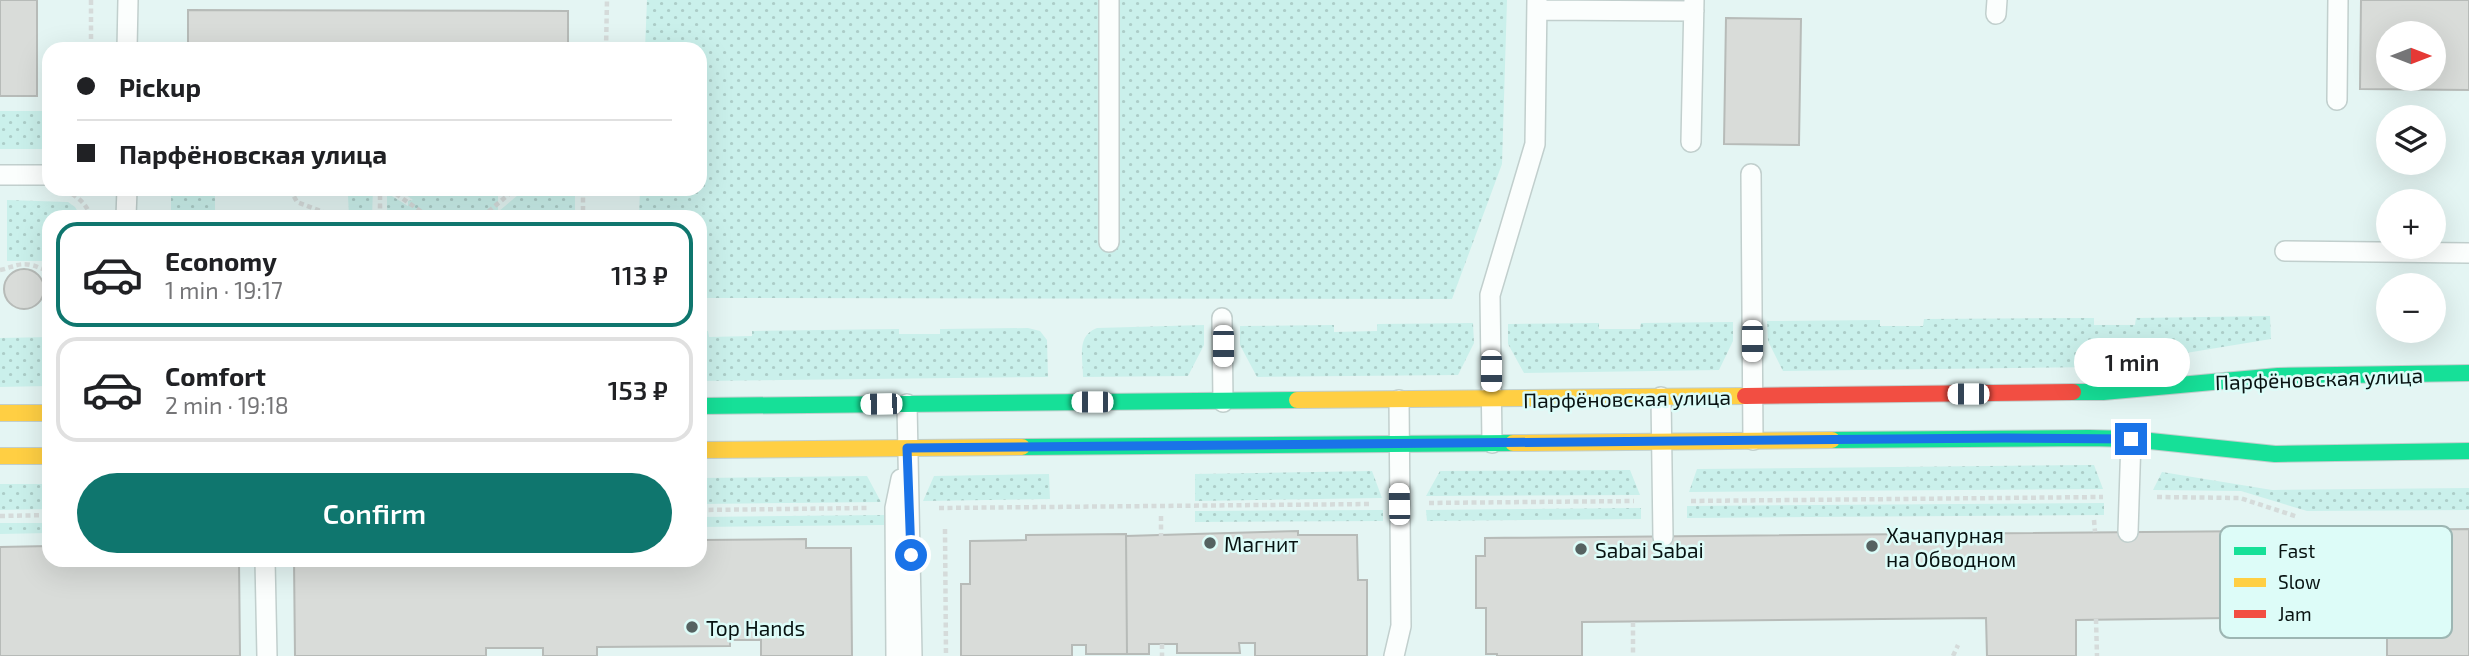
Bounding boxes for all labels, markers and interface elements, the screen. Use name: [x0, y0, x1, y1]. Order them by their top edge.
north arrow: [2376, 21, 2446, 91]
map controls: [2376, 21, 2446, 343]
text: Pickup: [119, 71, 201, 102]
button: layers: [2376, 105, 2446, 175]
text: Парфёновская улица: [119, 138, 387, 169]
button: +: [2376, 189, 2446, 259]
icon: car: [81, 243, 144, 306]
text: Economy: [165, 245, 277, 276]
text: 113 ₽: [611, 259, 668, 290]
button: −: [2376, 273, 2446, 343]
text: 1 min · 19:17: [165, 276, 283, 304]
car: [1742, 320, 1763, 362]
car: [1213, 325, 1234, 367]
callout: 1 min: [2073, 338, 2189, 386]
text: 1 min: [2105, 348, 2159, 376]
car: [1481, 350, 1502, 392]
icon: car: [81, 358, 144, 421]
text: Comfort: [165, 360, 266, 391]
street label: Парфёновская улица: [2215, 362, 2423, 395]
text: 153 ₽: [608, 374, 668, 405]
street label: Парфёновская улица: [1523, 384, 1731, 413]
car: [1948, 384, 1990, 405]
text: 2 min · 19:18: [165, 391, 289, 419]
car: [1072, 392, 1114, 413]
car: [860, 393, 903, 415]
route end: [2115, 423, 2147, 455]
button: Confirm: [77, 473, 672, 553]
car: [1389, 483, 1410, 525]
place label: Хачапурная на Обводном: [1886, 522, 2016, 571]
legend: [2220, 526, 2452, 638]
place label: Магнит: [1224, 531, 1299, 556]
marker: Магнит: [1202, 535, 1218, 551]
place label: Sabai Sabai: [1595, 537, 1704, 562]
marker: Хачапурная на Обводном: [1864, 538, 1880, 554]
route start: [895, 539, 927, 571]
text: Fast: [2278, 539, 2315, 562]
marker: Sabai Sabai: [1573, 541, 1589, 557]
text: Slow: [2278, 570, 2321, 593]
text: Jam: [2278, 602, 2312, 625]
place label: Top Hands: [706, 615, 805, 640]
marker: Top Hands: [684, 619, 700, 635]

